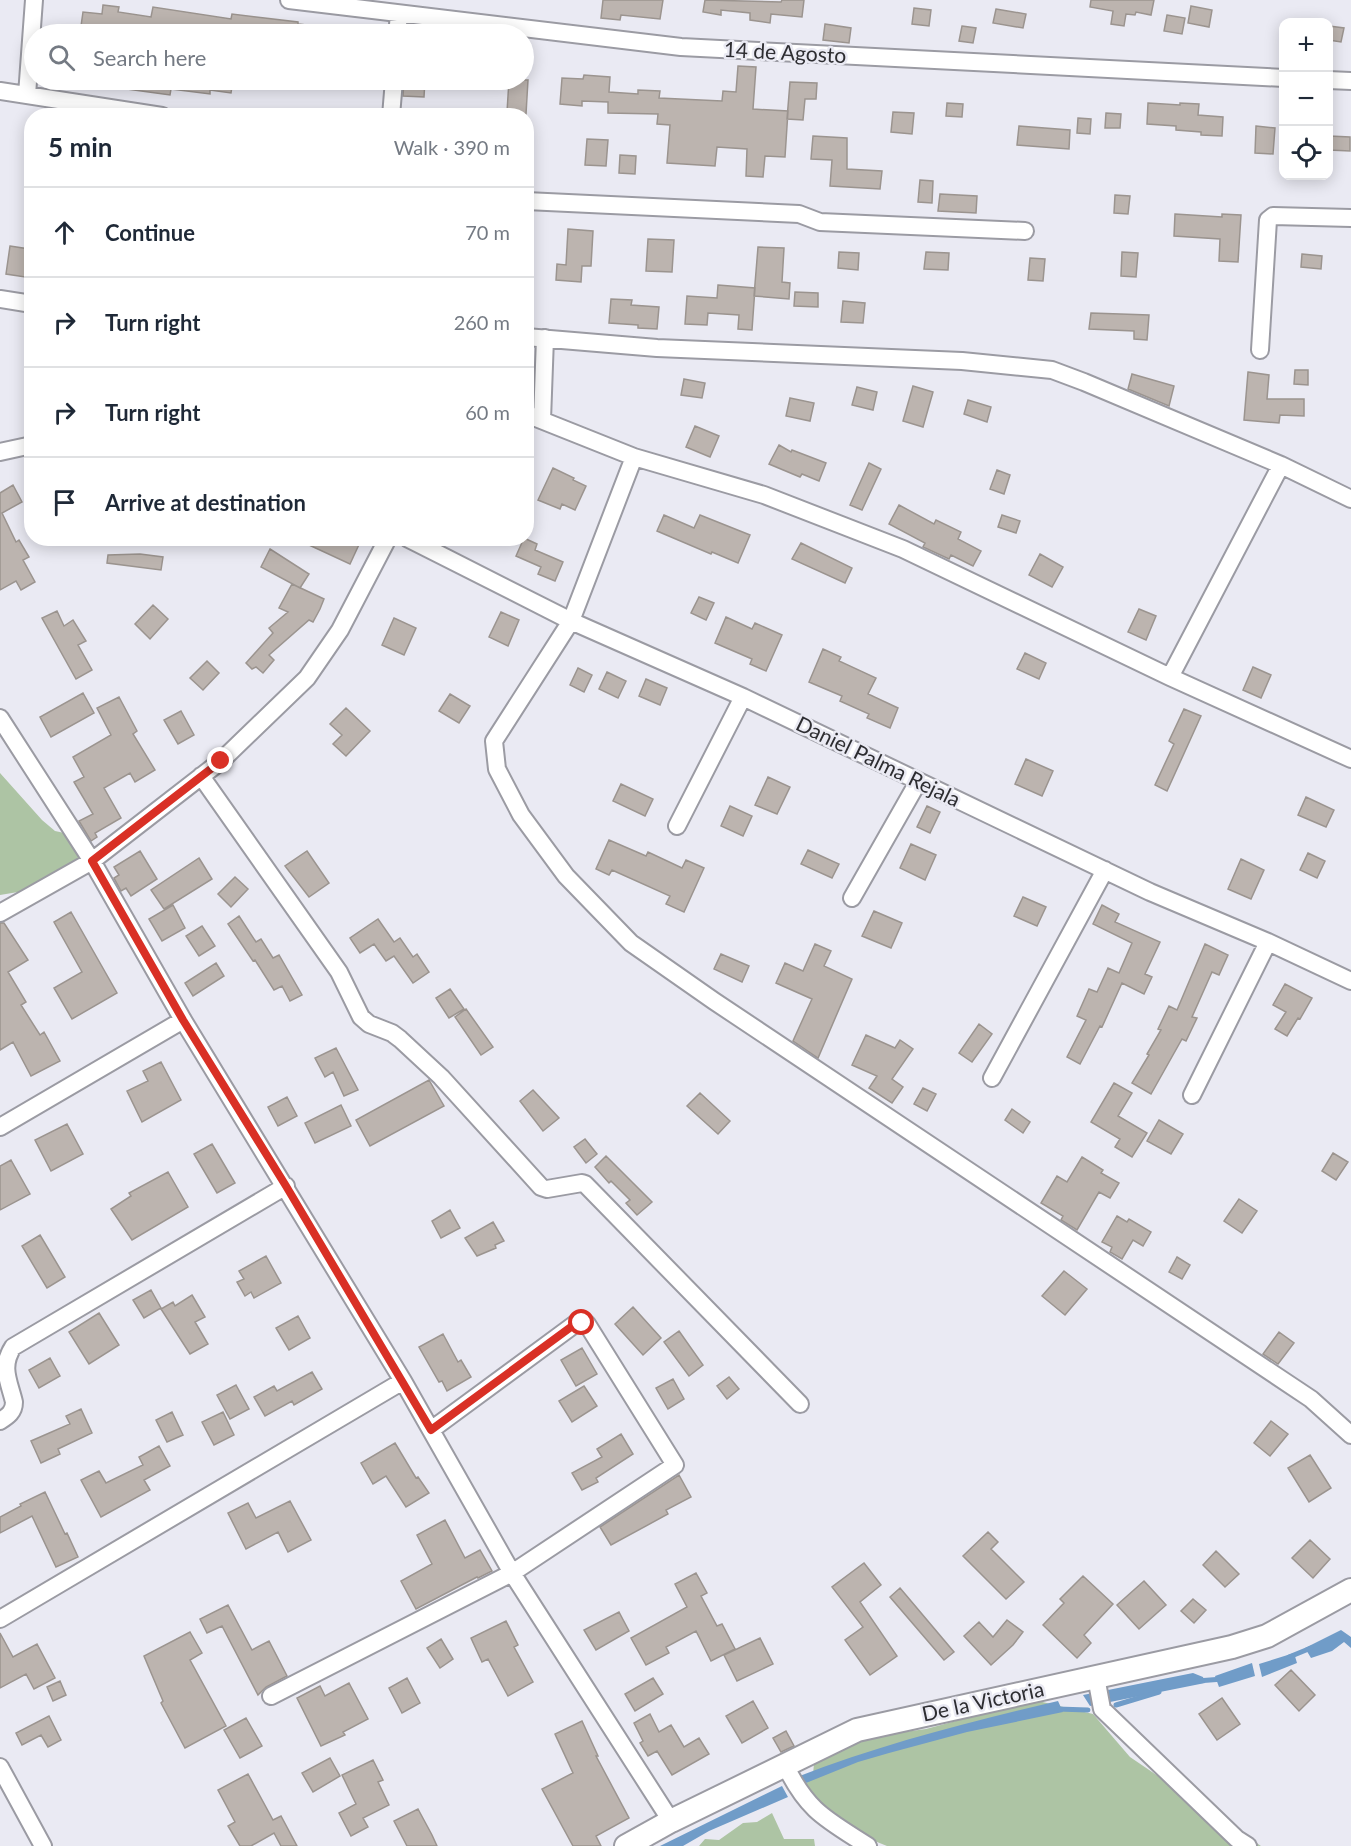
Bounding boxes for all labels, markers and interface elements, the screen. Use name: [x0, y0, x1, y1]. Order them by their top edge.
map controls: [1279, 18, 1333, 180]
button: +: [1279, 18, 1333, 72]
search box: [24, 24, 534, 90]
street label: 14 de Agosto: [723, 36, 847, 67]
icon: search: [45, 41, 78, 74]
text: Search here: [93, 44, 206, 71]
button: −: [1279, 72, 1333, 126]
button: locate: [1279, 126, 1333, 180]
text: 5 min: [48, 131, 112, 163]
text: Walk · 390 m: [394, 135, 510, 159]
icon: ahead: [48, 216, 81, 249]
text: Continue: [105, 219, 195, 246]
text: 70 m: [465, 220, 510, 244]
icon: right: [48, 306, 81, 339]
text: Turn right: [105, 309, 200, 336]
text: 260 m: [454, 310, 510, 334]
icon: right: [48, 396, 81, 429]
text: Turn right: [105, 399, 200, 426]
text: 60 m: [465, 400, 510, 424]
icon: arrive: [48, 486, 81, 519]
text: Arrive at destination: [105, 489, 306, 516]
street label: Daniel Palma Rejala: [793, 710, 965, 811]
route end: [207, 747, 233, 773]
route start: [568, 1309, 594, 1335]
street label: De la Victoria: [919, 1675, 1046, 1726]

